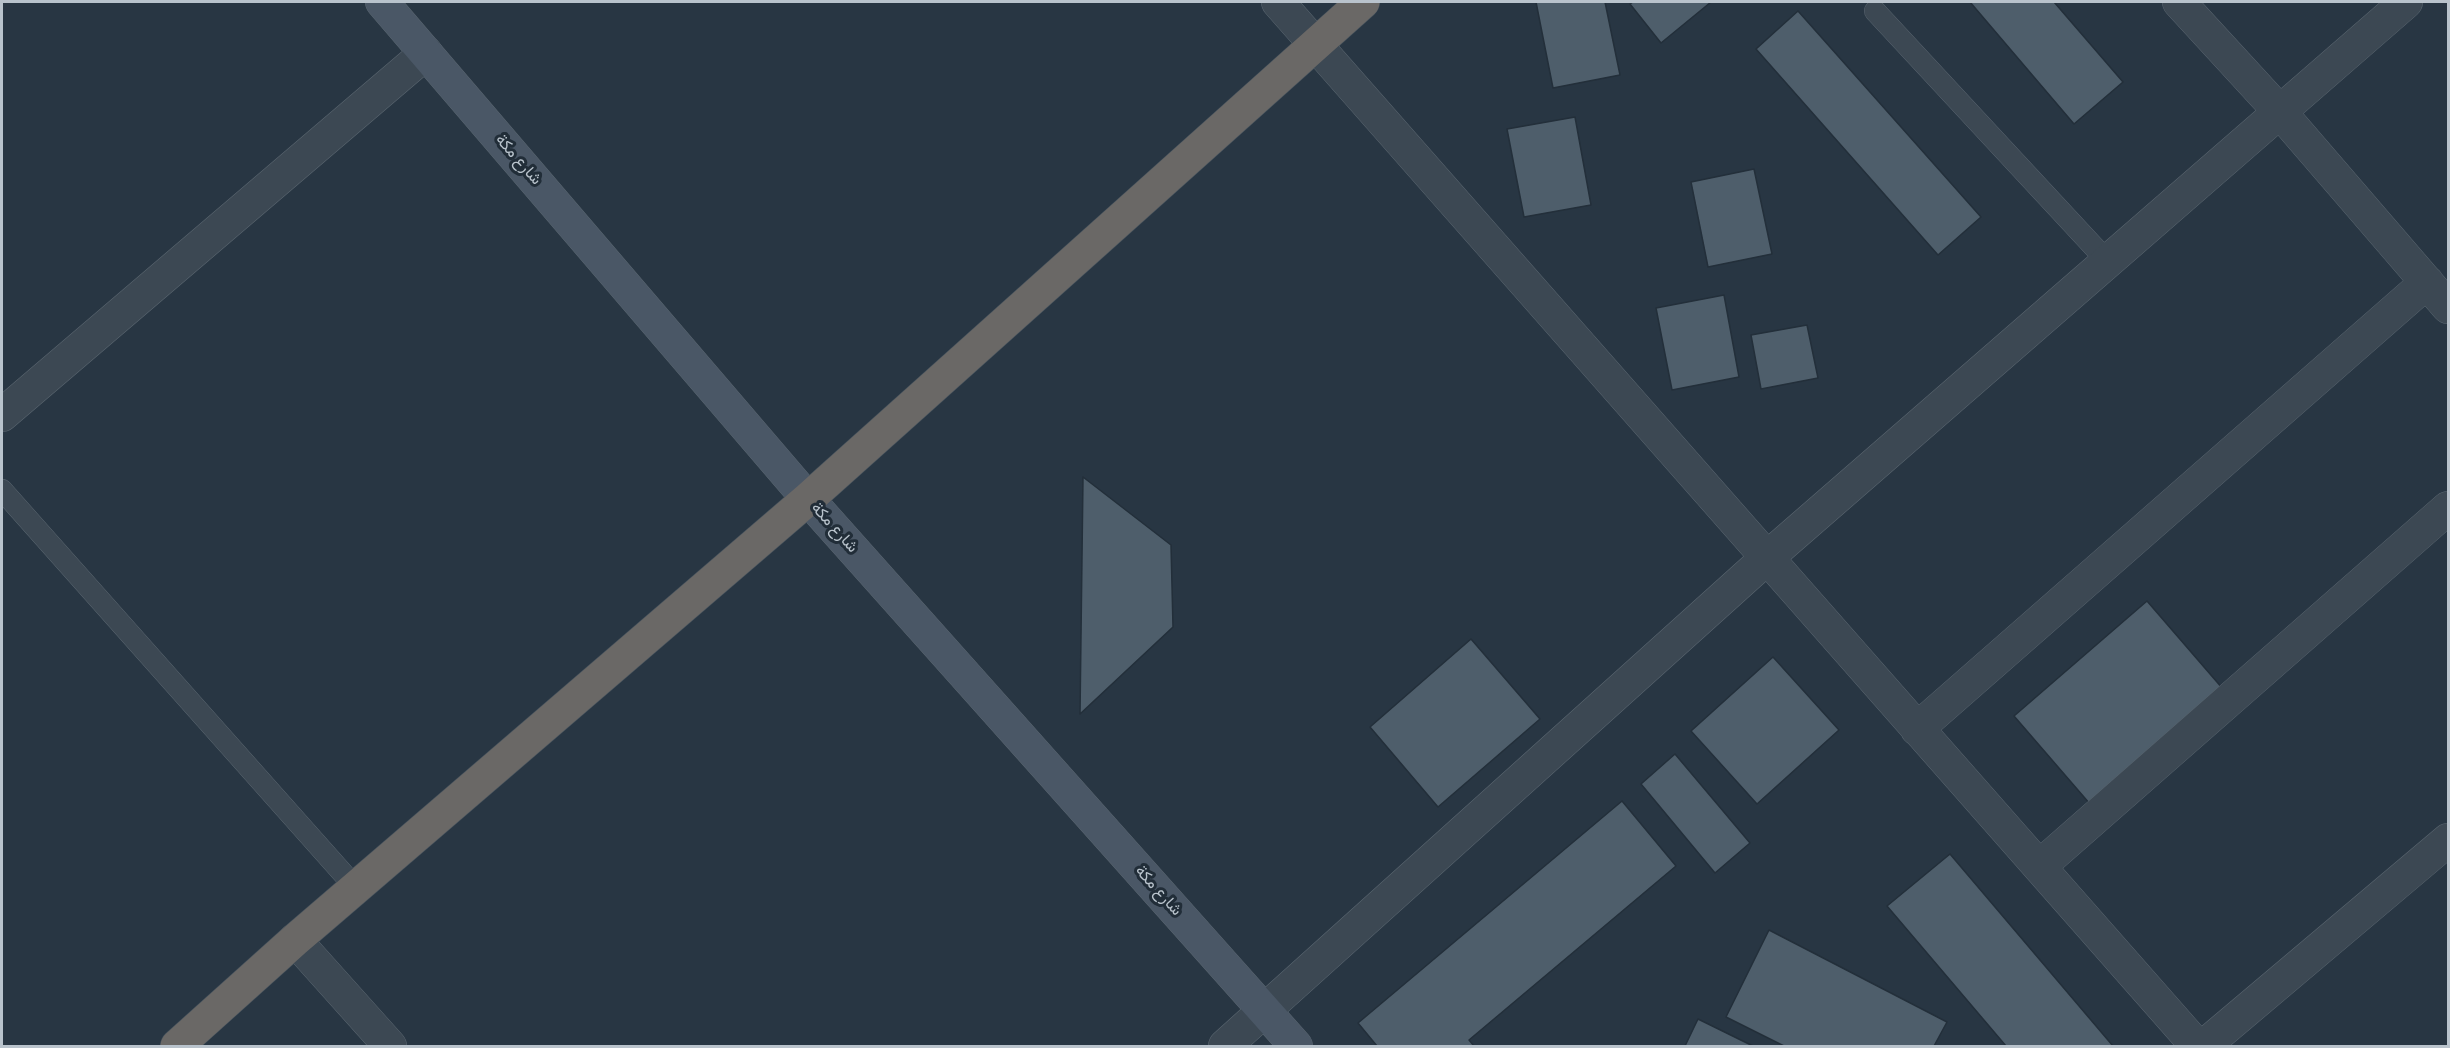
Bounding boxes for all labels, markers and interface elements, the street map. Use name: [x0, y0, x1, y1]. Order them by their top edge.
street label: شارع مكة: [491, 131, 545, 189]
street label: شارع مكة: [807, 499, 861, 557]
street label: شارع مكة: [1131, 862, 1185, 920]

